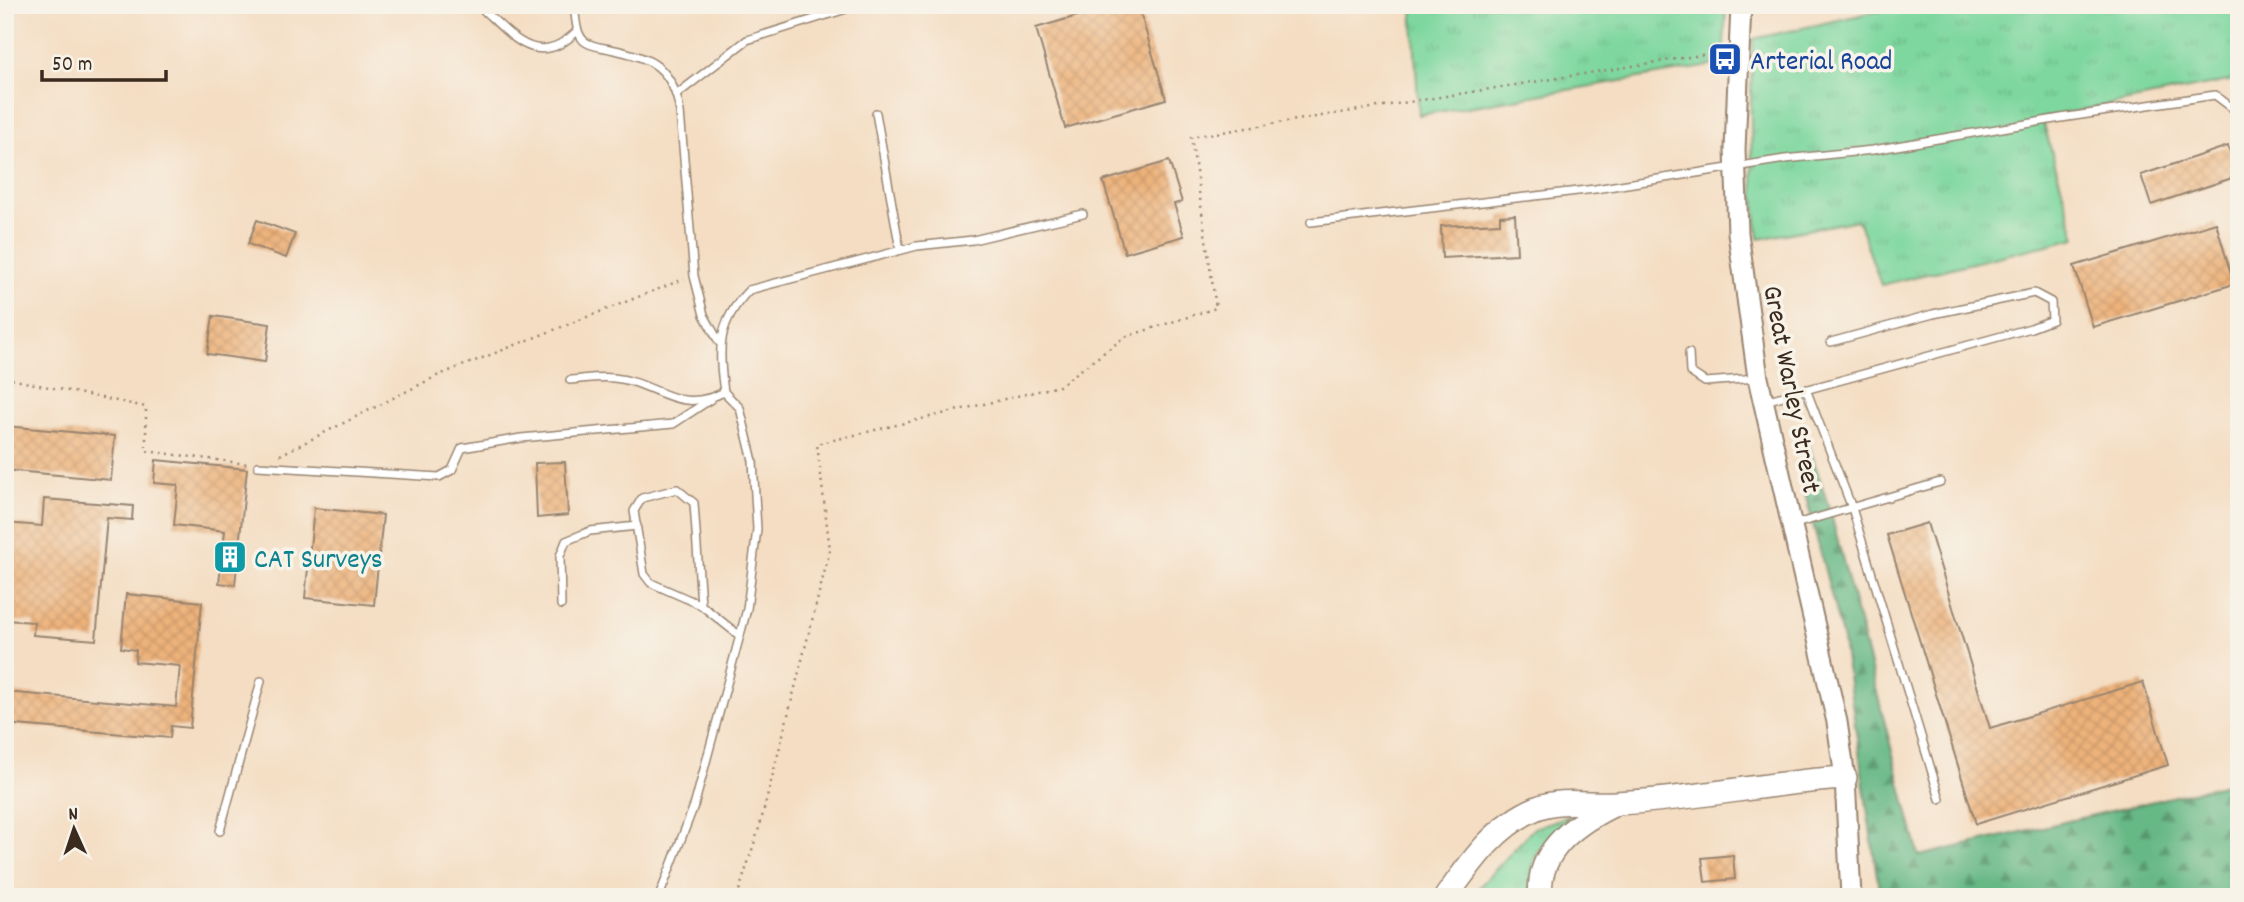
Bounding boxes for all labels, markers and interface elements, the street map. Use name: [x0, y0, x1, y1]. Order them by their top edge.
scale bar: [42, 38, 166, 82]
bus stop icon: Arterial Road: [1706, 40, 1744, 78]
place label: Arterial Road: [1750, 44, 1892, 84]
text: 50 m: [52, 51, 92, 81]
street label: Great Warley Street: [1749, 283, 1829, 497]
building icon: CAT Surveys: [211, 538, 249, 576]
place label: CAT Surveys: [254, 542, 383, 582]
north arrow: [38, 794, 108, 864]
text: N: [68, 802, 79, 829]

